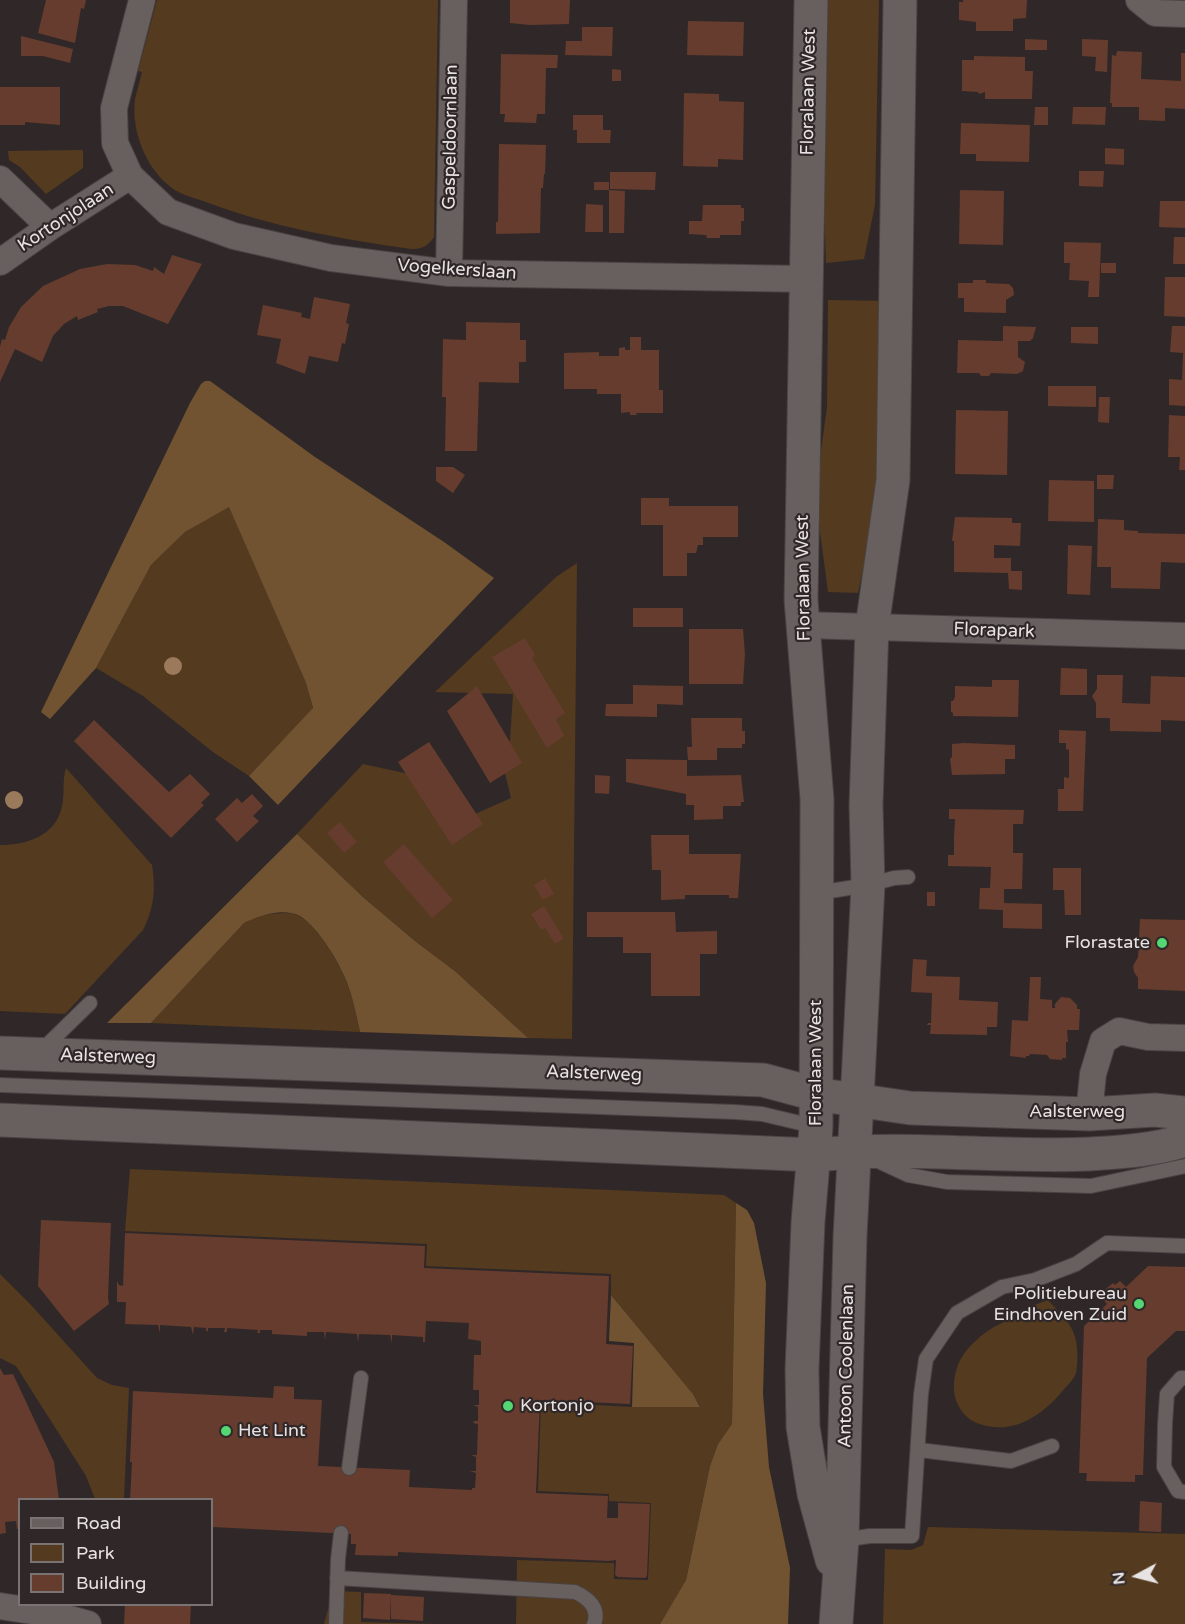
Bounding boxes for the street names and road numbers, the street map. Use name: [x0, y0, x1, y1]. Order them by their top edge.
street label: Floralaan West: [797, 29, 821, 155]
street label: Gaspeldoornlaan: [439, 64, 463, 210]
street label: Kortonjolaan: [14, 179, 118, 257]
street label: Vogelkerslaan: [397, 255, 517, 285]
street label: Floralaan West: [792, 515, 816, 641]
street label: Florapark: [953, 619, 1035, 643]
street label: Floralaan West: [805, 1000, 827, 1126]
street label: Aalsterweg: [60, 1045, 156, 1069]
street label: Aalsterweg: [546, 1062, 642, 1086]
street label: Aalsterweg: [1029, 1101, 1125, 1123]
street label: Antoon Coolenlaan: [835, 1284, 859, 1448]

